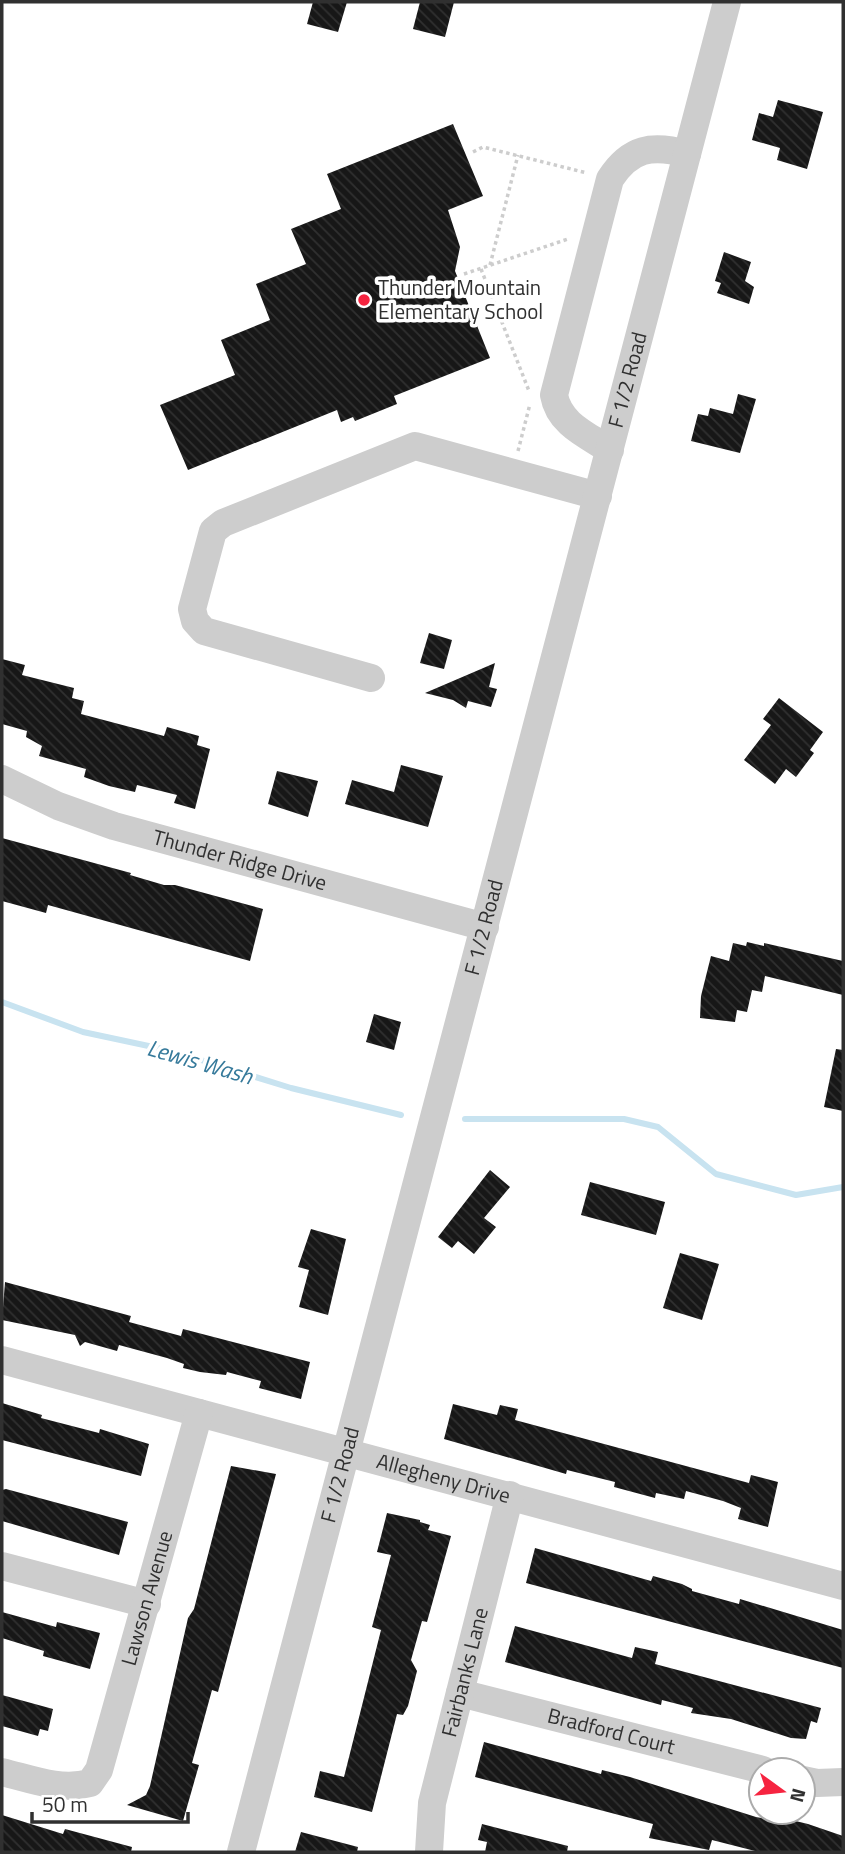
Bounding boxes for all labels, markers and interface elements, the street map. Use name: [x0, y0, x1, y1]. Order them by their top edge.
place label: Thunder Mountain Elementary School: [378, 271, 543, 327]
marker: Thunder Mountain Elementary School: [356, 292, 372, 308]
street label: F 1/2 Road: [599, 328, 655, 431]
street label: Thunder Ridge Drive: [149, 820, 331, 898]
street label: F 1/2 Road: [455, 876, 511, 979]
water label: Lewis Wash: [143, 1030, 257, 1093]
street label: F 1/2 Road: [311, 1423, 367, 1526]
street label: Allegheny Drive: [373, 1444, 514, 1511]
street label: Lawson Avenue: [112, 1527, 180, 1669]
street label: Fairbanks Lane: [432, 1604, 496, 1740]
street label: Bradford Court: [544, 1699, 679, 1762]
north arrow: [747, 1756, 817, 1826]
scale bar: [32, 1780, 187, 1824]
text: N: [783, 1785, 815, 1806]
text: 50 m: [42, 1788, 88, 1820]

